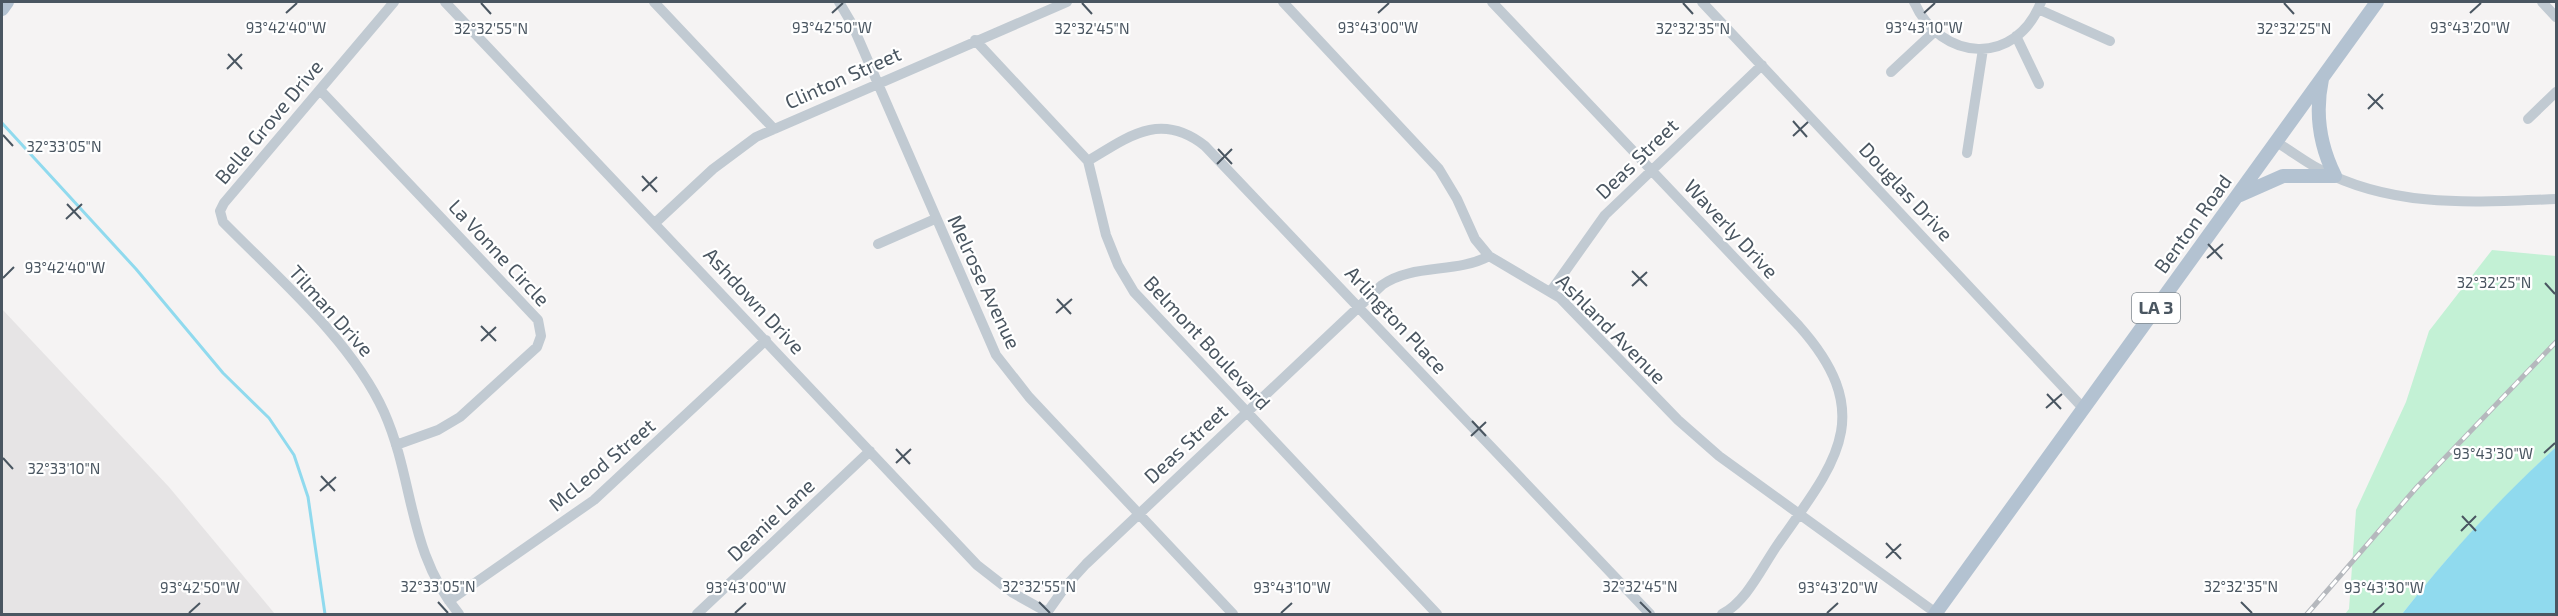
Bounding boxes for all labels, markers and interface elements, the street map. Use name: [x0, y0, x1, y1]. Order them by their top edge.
text: 93°42'40"W: [246, 18, 326, 36]
text: 93°42'50"W: [792, 18, 872, 36]
text: 93°43'00"W: [1338, 18, 1418, 36]
text: 93°43'10"W: [1885, 18, 1963, 36]
text: 93°43'20"W: [2430, 18, 2510, 36]
text: 32°32'55"N: [454, 19, 528, 37]
text: 32°32'45"N: [1055, 19, 1129, 37]
text: 32°32'35"N: [1656, 19, 1730, 37]
text: 32°32'25"N: [2257, 19, 2331, 37]
street label: Clinton Street: [781, 41, 905, 113]
street label: Belle Grove Drive: [209, 54, 327, 188]
street label: Deas Street: [1590, 113, 1683, 203]
text: 32°33'05"N: [27, 137, 102, 155]
street label: Douglas Drive: [1855, 137, 1959, 246]
street label: Benton Road: [2148, 169, 2236, 277]
street label: Waverly Drive: [1680, 174, 1784, 283]
street label: La Vonne Circle: [444, 194, 555, 311]
street label: Melrose Avenue: [943, 211, 1026, 352]
street label: Ashdown Drive: [699, 242, 810, 359]
text: 93°42'40"W: [25, 258, 105, 276]
street label: Tilman Drive: [284, 260, 379, 361]
street label: Arlington Place: [1341, 261, 1453, 378]
street label: Ashland Avenue: [1552, 268, 1672, 388]
street label: Belmont Boulevard: [1140, 270, 1276, 414]
text: 32°32'25"N: [2457, 273, 2531, 291]
road number: LA 3: [2132, 293, 2180, 323]
street label: Deas Street: [1139, 398, 1232, 488]
street label: McLeod Street: [543, 413, 660, 516]
text: 93°43'30"W: [2453, 444, 2533, 462]
text: 32°33'10"N: [28, 459, 100, 477]
street label: Deanie Lane: [722, 473, 819, 566]
text: 32°33'05"N: [401, 577, 476, 595]
text: 32°32'55"N: [1002, 577, 1076, 595]
text: 32°32'45"N: [1603, 577, 1677, 595]
text: 32°32'35"N: [2204, 577, 2278, 595]
text: 93°42'50"W: [160, 578, 240, 596]
text: 93°43'00"W: [706, 578, 786, 596]
text: 93°43'10"W: [1253, 578, 1331, 596]
text: 93°43'20"W: [1798, 578, 1878, 596]
text: 93°43'30"W: [2344, 578, 2424, 596]

